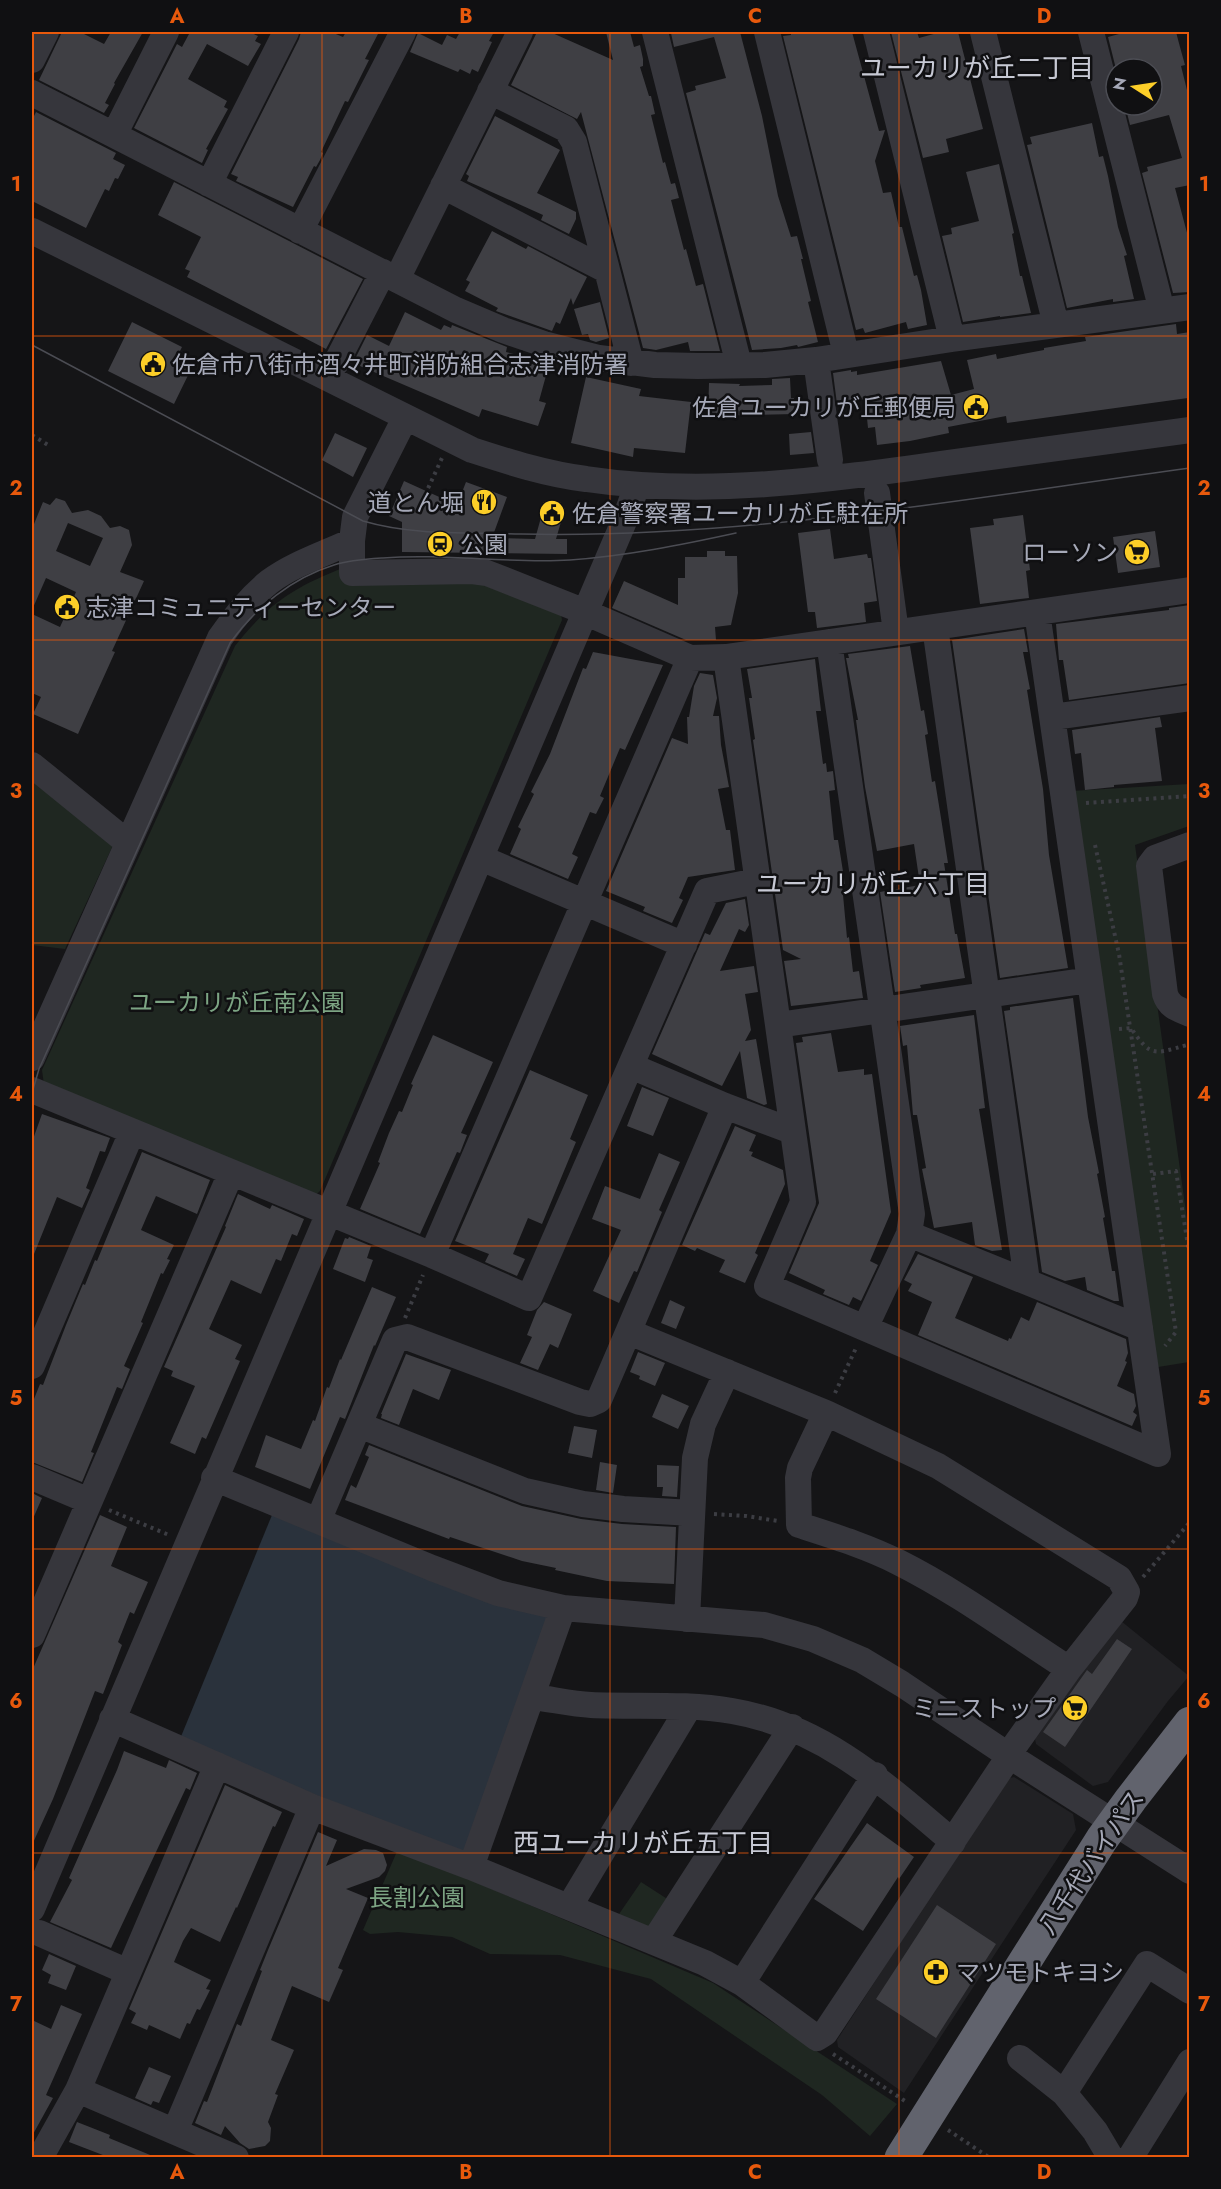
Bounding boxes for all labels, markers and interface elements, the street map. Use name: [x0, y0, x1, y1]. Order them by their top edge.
text: A: [169, 2, 185, 31]
text: B: [459, 2, 473, 31]
text: C: [748, 2, 762, 31]
text: D: [1037, 2, 1051, 31]
district label: ユーカリが丘二丁目: [860, 49, 1094, 87]
north arrow: [1104, 57, 1164, 117]
text: N: [1107, 75, 1132, 93]
text: 1: [11, 170, 21, 199]
text: 1: [1199, 170, 1209, 199]
place label: 佐倉市八街市酒々井町消防組合志津消防署: [172, 347, 628, 382]
public building icon: 佐倉市八街市酒々井町消防組合志津消防署: [138, 349, 168, 379]
place label: 佐倉ユーカリが丘郵便局: [692, 390, 956, 425]
public building icon: 佐倉ユーカリが丘郵便局: [961, 392, 991, 422]
text: 2: [9, 474, 23, 503]
text: 2: [1197, 474, 1211, 503]
place label: 道とん堀: [368, 485, 464, 520]
restaurant icon: 道とん堀: [469, 487, 499, 517]
place label: 佐倉警察署ユーカリが丘駐在所: [572, 496, 908, 531]
public building icon: 佐倉警察署ユーカリが丘駐在所: [537, 498, 567, 528]
place label: 公園: [460, 527, 508, 562]
station icon: 公園: [425, 529, 455, 559]
place label: ローソン: [1022, 535, 1118, 570]
supermarket icon: ローソン: [1122, 537, 1152, 567]
place label: 志津コミュニティーセンター: [86, 590, 397, 625]
public building icon: 志津コミュニティーセンター: [52, 592, 82, 622]
text: 3: [10, 777, 22, 806]
text: 3: [1198, 777, 1210, 806]
district label: ユーカリが丘六丁目: [756, 865, 990, 903]
park label: ユーカリが丘南公園: [129, 985, 345, 1020]
text: 4: [9, 1080, 23, 1109]
text: 4: [1197, 1080, 1211, 1109]
text: 5: [10, 1384, 23, 1413]
text: 5: [1198, 1384, 1211, 1413]
text: 6: [9, 1687, 23, 1716]
text: 6: [1197, 1687, 1211, 1716]
place label: ミニストップ: [912, 1691, 1056, 1726]
supermarket icon: ミニストップ: [1060, 1693, 1090, 1723]
street label: 八千代バイパス: [1030, 1783, 1152, 1941]
district label: 西ユーカリが丘五丁目: [513, 1824, 773, 1862]
park label: 長割公園: [369, 1880, 465, 1915]
place label: マツモトキヨシ: [956, 1955, 1124, 1990]
pharmacy icon: マツモトキヨシ: [921, 1957, 951, 1987]
text: 7: [10, 1990, 23, 2019]
text: 7: [1198, 1990, 1211, 2019]
text: A: [169, 2158, 185, 2187]
text: B: [459, 2158, 473, 2187]
text: C: [748, 2158, 762, 2187]
text: D: [1037, 2158, 1051, 2187]

